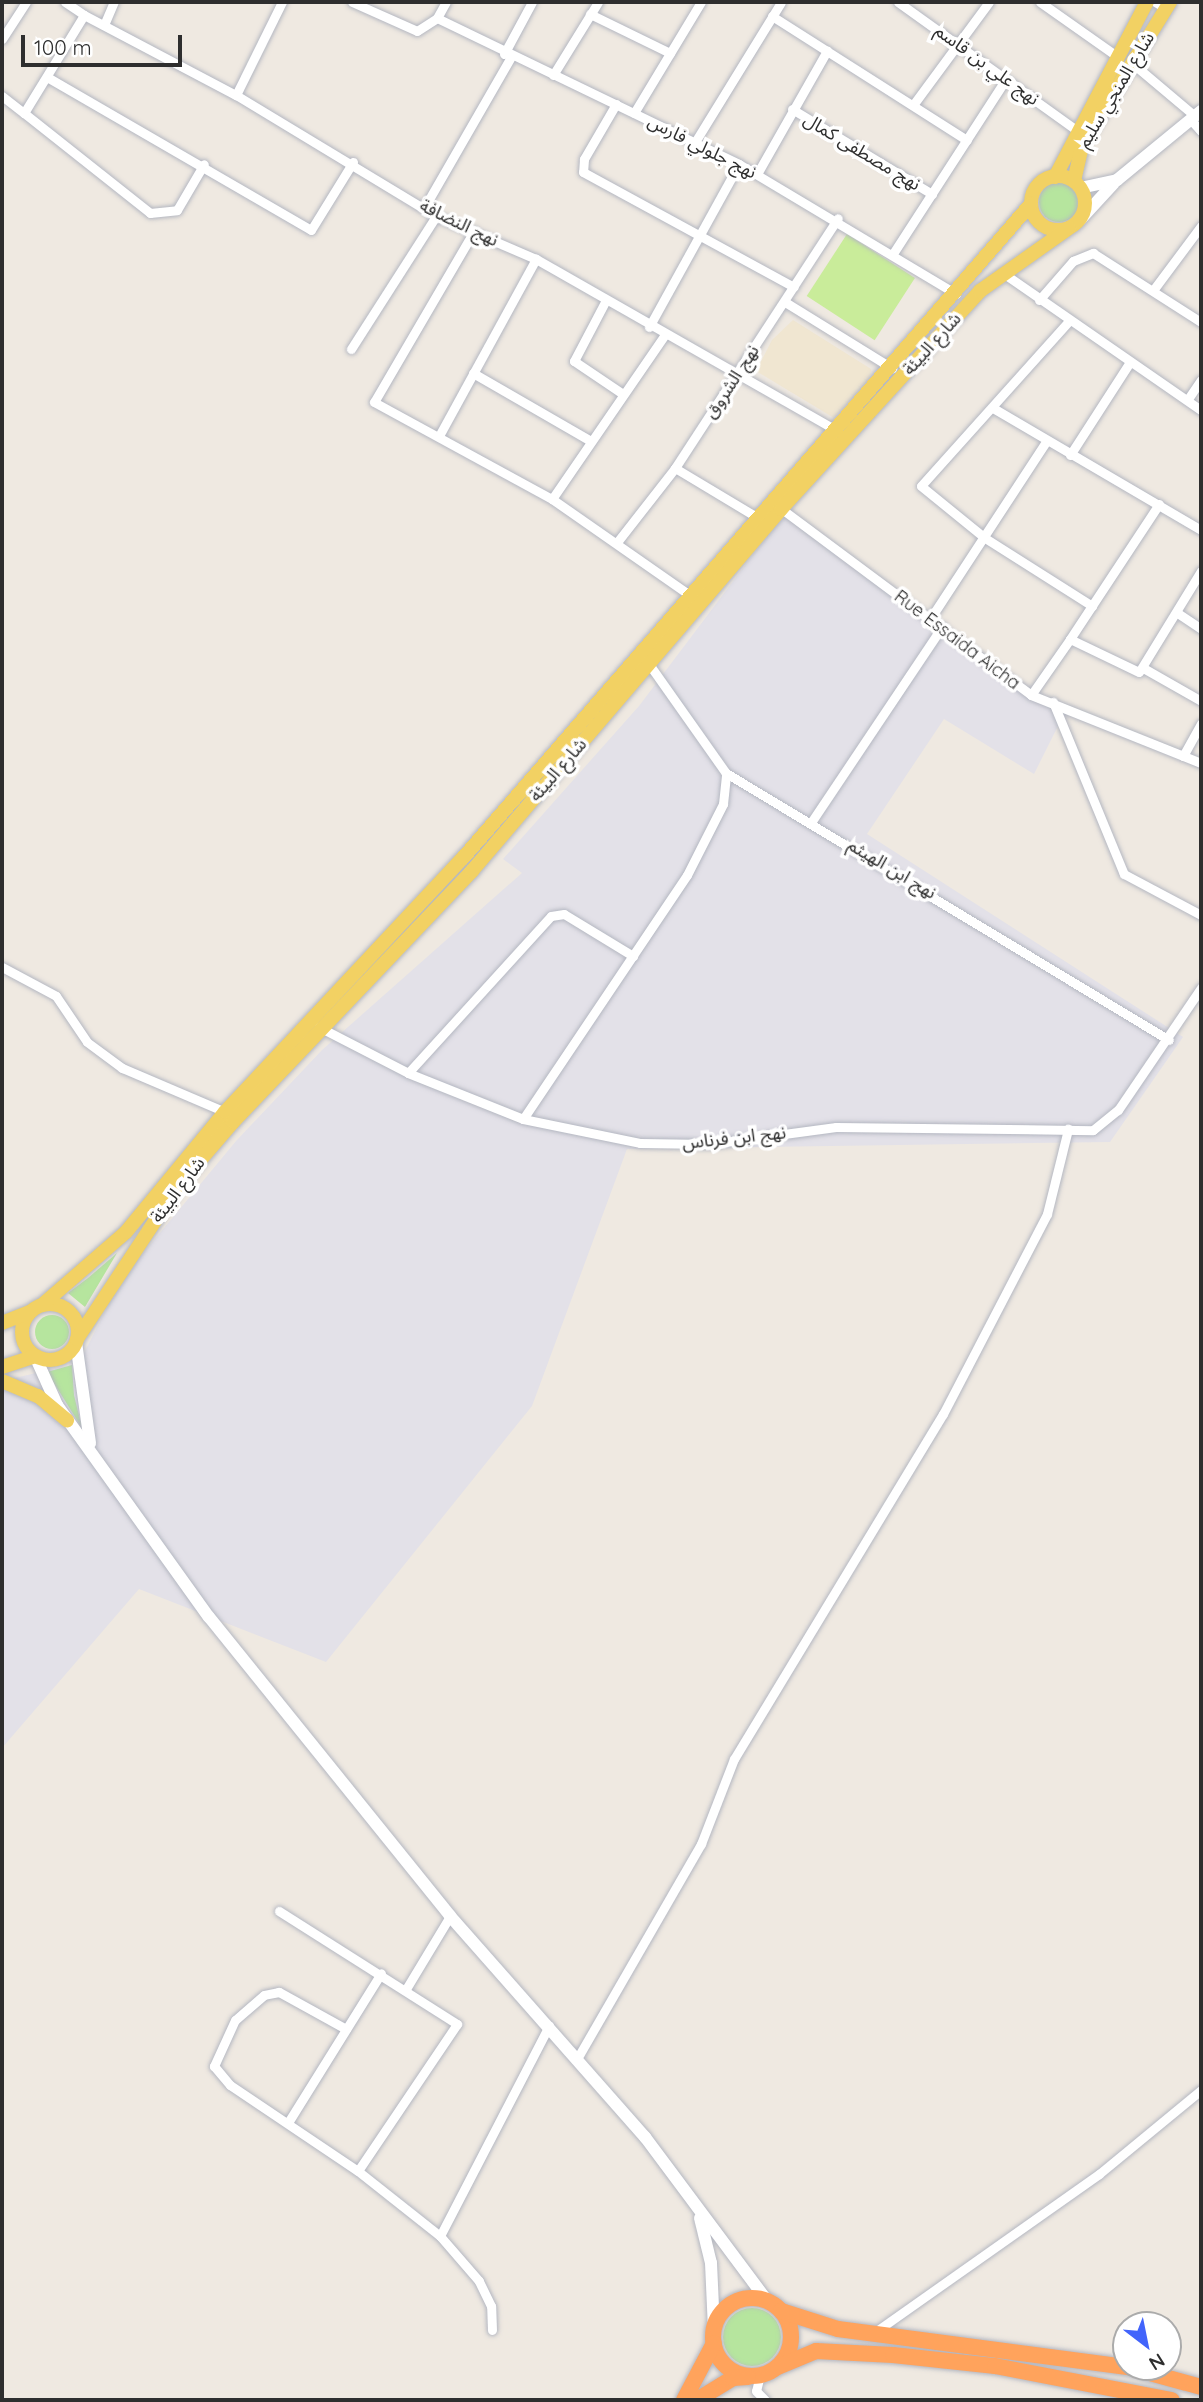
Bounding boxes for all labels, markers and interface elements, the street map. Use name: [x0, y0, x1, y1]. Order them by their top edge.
street label: نهج علي بن قاسم: [931, 20, 1043, 110]
scale bar: [24, 21, 186, 65]
street label: شارع المنجي سليم: [1073, 28, 1159, 152]
text: 100 m: [34, 34, 92, 60]
street label: نهج مصطفى كمال: [800, 109, 924, 195]
street label: نهج جلولي فارس: [644, 110, 760, 184]
street label: نهج النضافة: [416, 195, 502, 251]
street label: شارع البيئة: [898, 308, 966, 380]
street label: نهج الشروق: [700, 341, 764, 423]
street label: Rue Essaida Aicha: [890, 586, 1024, 694]
street label: شارع البيئة: [525, 734, 591, 806]
street label: نهج ابن الهيثم: [844, 834, 940, 904]
street label: نهج ابن فرناس: [681, 1122, 787, 1154]
street label: شارع البيئة: [146, 1153, 210, 1227]
north arrow: [1112, 2311, 1182, 2381]
text: N: [1145, 2348, 1169, 2376]

